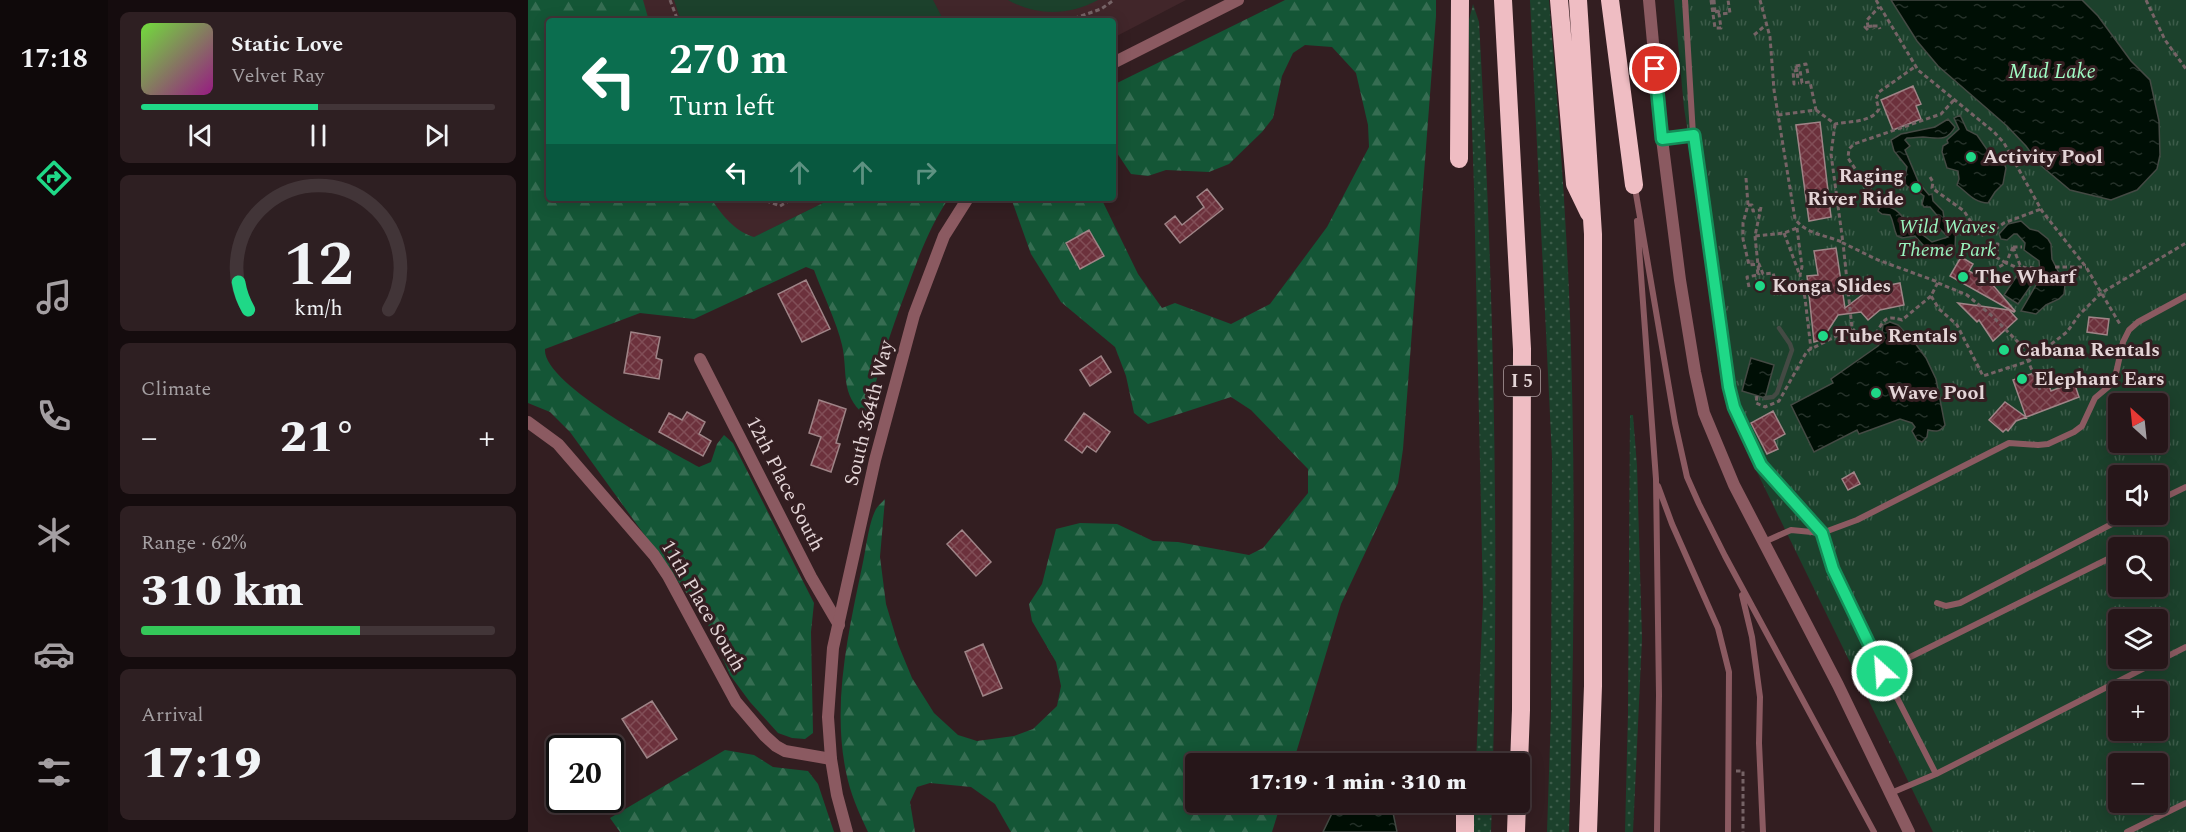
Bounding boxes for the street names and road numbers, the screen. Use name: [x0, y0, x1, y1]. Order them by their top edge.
street label: South 364th Way: [836, 336, 902, 489]
road number: I 5: [1504, 366, 1540, 396]
street label: 12th Place South: [738, 411, 832, 557]
street label: 11th Place South: [653, 534, 753, 678]

